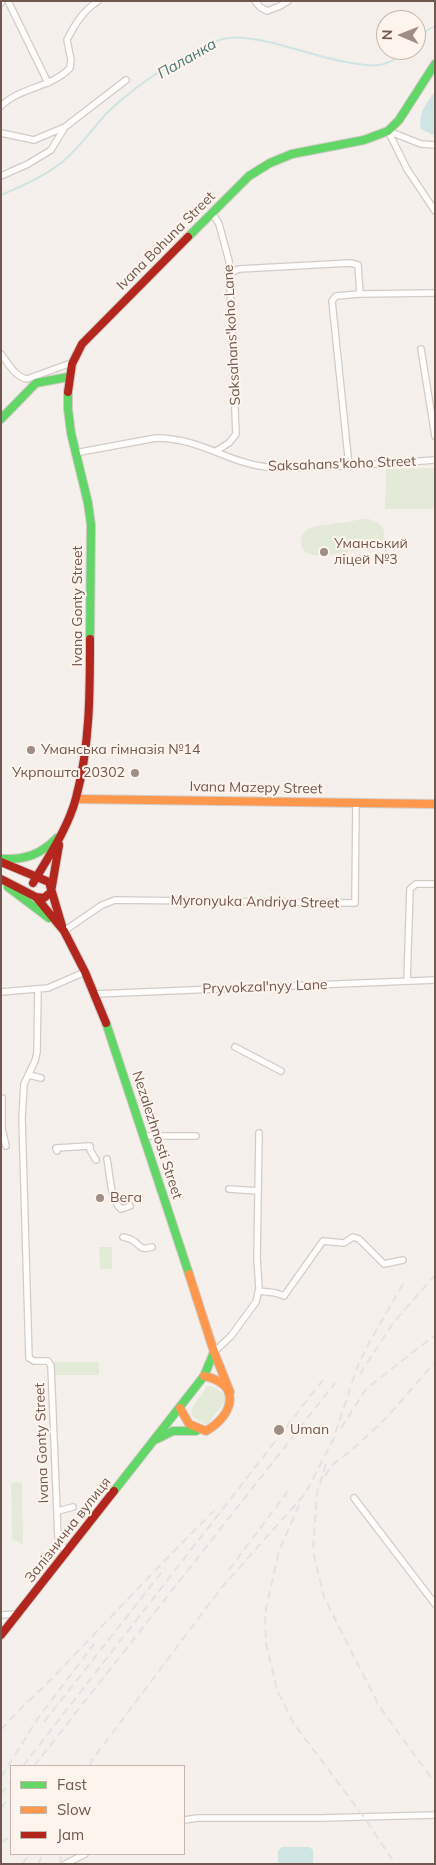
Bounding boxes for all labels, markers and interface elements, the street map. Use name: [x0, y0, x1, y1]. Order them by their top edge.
north arrow: [376, 10, 426, 60]
text: N: [378, 29, 396, 40]
water label: Паланка: [154, 35, 220, 83]
street label: Ivana Bohuna Street: [113, 188, 219, 294]
street label: Saksahansʹkoho Lane: [220, 264, 244, 406]
street label: Saksahansʹkoho Street: [268, 453, 416, 475]
place label: Уманський ліцей №3: [334, 536, 408, 568]
street label: Ivana Gonty Street: [70, 546, 86, 666]
marker: Уманський ліцей №3: [318, 546, 330, 558]
place label: Уманська гімназія №14: [41, 742, 200, 758]
marker: Уманська гімназія №14: [25, 744, 37, 756]
place label: Укрпошта 20302: [12, 765, 125, 781]
marker: Укрпошта 20302: [129, 767, 141, 779]
street label: Ivana Mazepy Street: [189, 778, 323, 798]
street label: Myronyuka Andriya Street: [171, 892, 339, 912]
street label: Pryvokzalʹnyy Lane: [202, 976, 328, 998]
street label: Nezalezhnosti Street: [128, 1069, 186, 1201]
place label: Вега: [110, 1190, 142, 1206]
marker: Вега: [94, 1192, 106, 1204]
street label: Ivana Gonty Street: [31, 1382, 53, 1504]
place label: Uman: [290, 1422, 329, 1438]
marker: Uman: [272, 1423, 286, 1437]
street label: Залізнична вулиця: [22, 1474, 114, 1586]
legend: [10, 1765, 185, 1855]
text: Fast: [57, 1775, 87, 1794]
text: Slow: [57, 1800, 91, 1819]
text: Jam: [57, 1825, 84, 1844]

